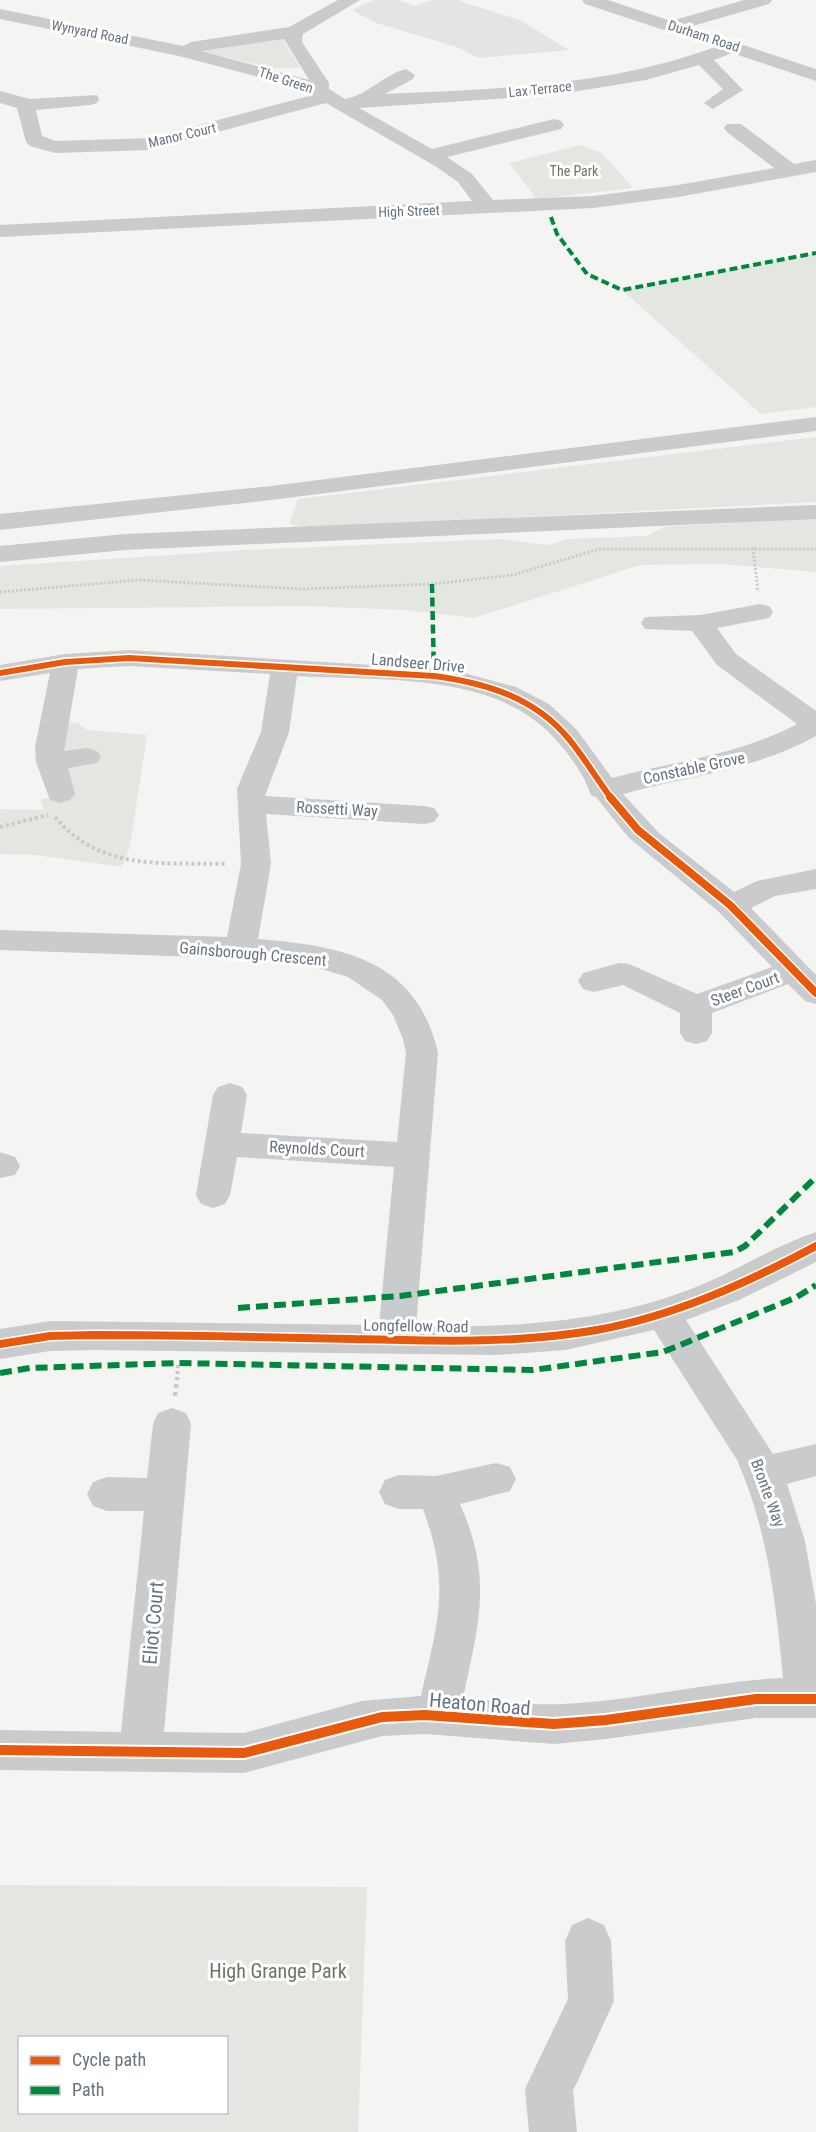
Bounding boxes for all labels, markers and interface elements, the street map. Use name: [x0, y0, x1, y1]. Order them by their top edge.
street label: Wynyard Road: [50, 17, 130, 47]
street label: Durham Road: [666, 17, 742, 55]
street label: The Green: [257, 64, 315, 96]
street label: Lax Terrace: [508, 78, 573, 100]
street label: Manor Court: [147, 119, 217, 151]
park label: The Park: [550, 163, 599, 179]
street label: High Street: [378, 202, 440, 220]
street label: Landseer Drive: [370, 649, 466, 677]
street label: Constable Grove: [641, 748, 747, 788]
street label: Rossetti Way: [296, 797, 379, 821]
street label: Gainsborough Crescent: [179, 938, 328, 970]
street label: Steer Court: [708, 968, 782, 1010]
street label: Reynolds Court: [269, 1137, 366, 1161]
street label: Longfellow Road: [363, 1316, 469, 1336]
street label: Bronte Way: [747, 1456, 789, 1530]
street label: Eliot Court: [137, 1580, 169, 1665]
street label: Heaton Road: [428, 1688, 532, 1720]
park label: High Grange Park: [209, 1959, 347, 1983]
legend: [18, 2036, 228, 2114]
text: Cycle path: [72, 2049, 146, 2070]
text: Path: [72, 2079, 105, 2100]

